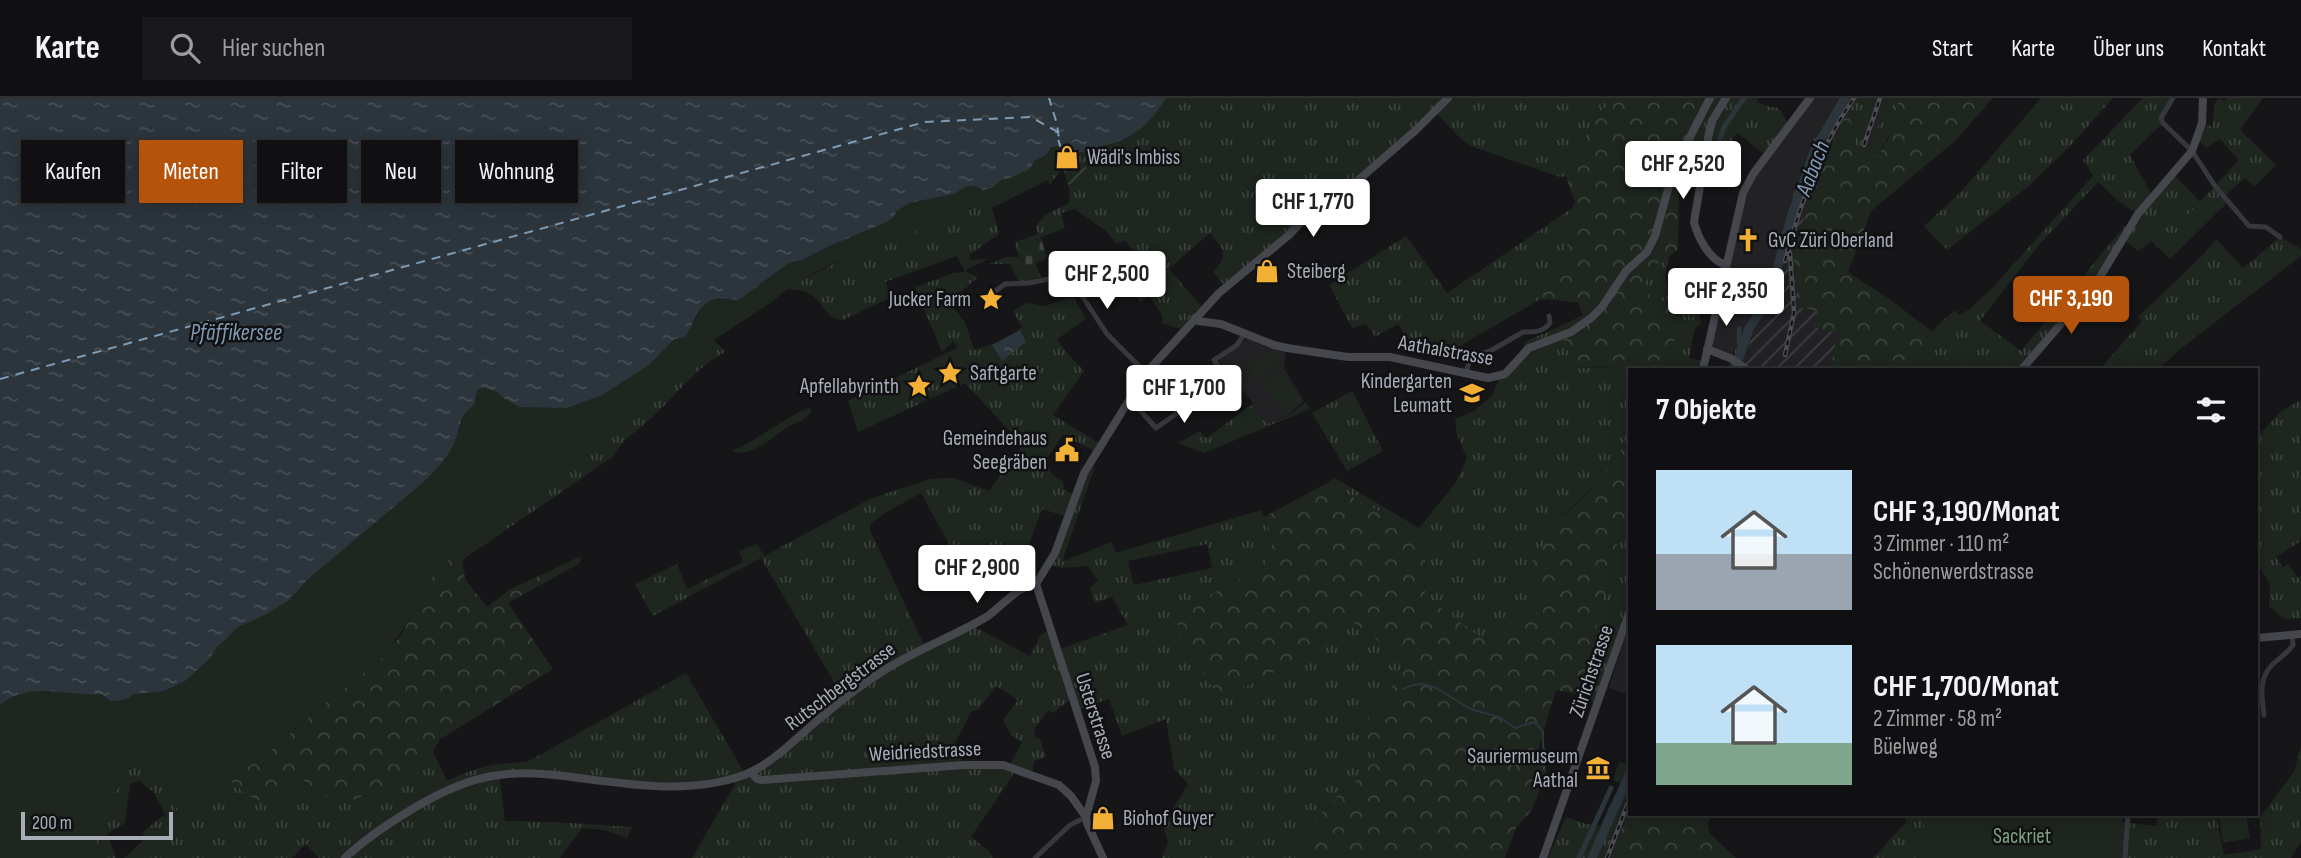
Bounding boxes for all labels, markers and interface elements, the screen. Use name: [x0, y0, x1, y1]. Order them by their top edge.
search box: [142, 17, 632, 80]
text: Karte: [35, 28, 100, 68]
icon: search: [166, 29, 204, 67]
text: Hier suchen: [222, 33, 325, 64]
text: Start: [1932, 34, 1973, 63]
text: Karte: [2011, 34, 2055, 63]
text: Über uns: [2093, 34, 2164, 63]
text: Kontakt: [2202, 34, 2266, 63]
water label: Aabach: [1789, 137, 1836, 201]
chip: Kaufen: [21, 140, 125, 203]
chip: Mieten: [139, 140, 243, 203]
chip: Filter: [257, 140, 347, 203]
chip: Neu: [361, 140, 441, 203]
chip: Wohnung: [455, 140, 578, 203]
pin: CHF 2,520: [1603, 141, 1763, 201]
shop icon: Wädi's Imbiss: [1053, 143, 1081, 171]
place label: Wädi's Imbiss: [1087, 145, 1180, 170]
text: CHF 2,520: [1641, 150, 1725, 178]
pin: CHF 1,770: [1233, 180, 1393, 239]
text: CHF 1,770: [1272, 188, 1354, 216]
church icon: GvC Züri Oberland: [1734, 226, 1762, 254]
place label: GvC Züri Oberland: [1768, 228, 1894, 253]
pin: CHF 2,500: [1027, 252, 1187, 311]
shop icon: Steiberg: [1253, 257, 1281, 285]
place label: Steiberg: [1287, 259, 1346, 284]
text: CHF 2,500: [1065, 260, 1149, 288]
pin: CHF 2,350: [1646, 268, 1806, 328]
pin: CHF 3,190: [1991, 276, 2151, 336]
text: CHF 2,350: [1684, 277, 1768, 305]
place icon: Jucker Farm: [977, 285, 1005, 313]
text: CHF 3,190: [2029, 285, 2113, 313]
place label: Jucker Farm: [888, 287, 971, 312]
water label: Pfäffikersee: [190, 319, 282, 347]
street label: Aathalstrasse: [1396, 330, 1495, 371]
place icon: Saftgarte: [936, 359, 964, 387]
place label: Saftgarte: [970, 361, 1037, 386]
pin: CHF 1,700: [1104, 366, 1264, 425]
place label: Kindergarten Leumatt: [1361, 369, 1452, 418]
place icon: Apfellabyrinth: [905, 372, 933, 400]
place label: Apfellabyrinth: [799, 374, 899, 399]
text: CHF 1,700: [1142, 374, 1226, 402]
school or university icon: Kindergarten Leumatt: [1458, 379, 1486, 407]
icon: filters: [2192, 391, 2230, 429]
text: 7 Objekte: [1656, 392, 1756, 428]
place label: Gemeindehaus Seegräben: [943, 426, 1047, 475]
public building icon: Gemeindehaus Seegräben: [1053, 436, 1081, 464]
text: CHF 3,190/Monat: [1873, 494, 2060, 530]
icon: home: [1712, 498, 1796, 582]
text: 3 Zimmer · 110 m²: [1873, 530, 2009, 558]
pin: CHF 2,900: [897, 546, 1057, 605]
text: CHF 2,900: [934, 554, 1020, 582]
text: Schönenwerdstrasse: [1873, 558, 2034, 586]
street label: Zürichstrasse: [1564, 622, 1619, 720]
street label: Rutschbergstrasse: [780, 637, 900, 736]
text: CHF 1,700/Monat: [1873, 669, 2059, 705]
street label: Usterstrasse: [1070, 670, 1121, 763]
icon: home: [1712, 673, 1796, 757]
text: 2 Zimmer · 58 m²: [1873, 705, 2002, 733]
text: Büelweg: [1873, 733, 1938, 761]
street label: Weidriedstrasse: [868, 736, 982, 767]
place label: Sauriermuseum Aathal: [1467, 744, 1578, 793]
museum icon: Sauriermuseum Aathal: [1584, 754, 1612, 782]
shop icon: Biohof Guyer: [1089, 804, 1117, 832]
place label: Biohof Guyer: [1123, 806, 1214, 831]
scale bar: [21, 809, 173, 841]
text: 200 m: [32, 812, 72, 835]
park label: Sackriet: [1993, 824, 2051, 849]

